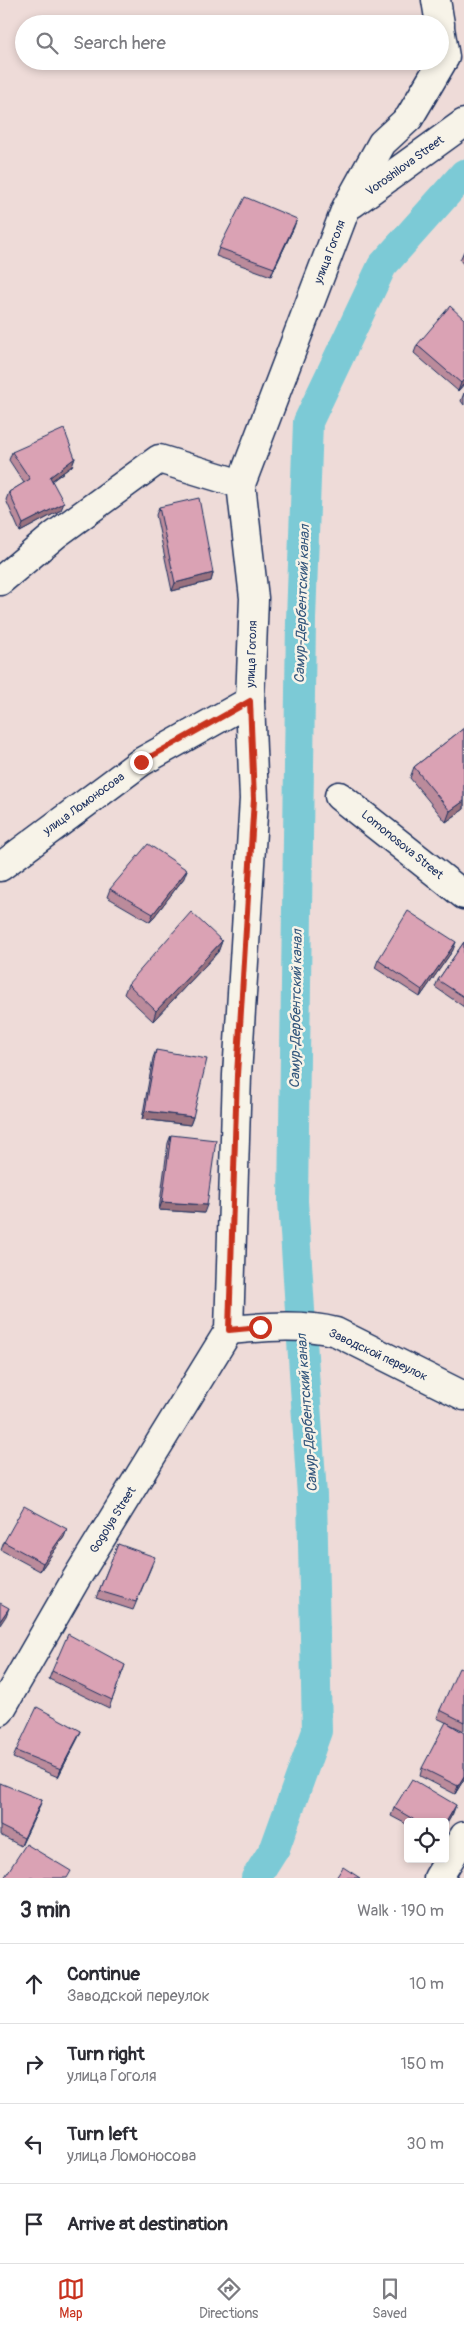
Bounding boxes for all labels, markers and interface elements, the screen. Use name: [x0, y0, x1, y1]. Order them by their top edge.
search box: [15, 15, 449, 70]
icon: search: [33, 29, 61, 57]
text: Search here: [73, 31, 166, 55]
street label: Voroshilova Street: [363, 133, 447, 199]
street label: улица Гоголя: [311, 218, 349, 287]
water label: Самур-Дербентский канал: [291, 523, 313, 684]
street label: улица Гоголя: [243, 620, 261, 689]
route end: [130, 751, 153, 774]
street label: улица Ломоносова: [40, 769, 128, 839]
street label: Lomonosova Street: [358, 807, 446, 883]
water label: Самур-Дербентский канал: [286, 928, 306, 1088]
route start: [249, 1316, 272, 1339]
street label: Заводской переулок: [326, 1326, 430, 1384]
water label: Самур-Дербентский канал: [293, 1332, 321, 1493]
street label: Gogolya Street: [87, 1484, 139, 1556]
map controls: [404, 1818, 449, 1863]
button: locate: [404, 1818, 449, 1863]
text: 3 min: [20, 1897, 70, 1924]
text: Walk · 190 m: [357, 1901, 444, 1921]
text: Continue: [67, 1962, 140, 1986]
icon: ahead: [20, 1970, 48, 1998]
text: 10 m: [409, 1974, 444, 1994]
text: Заводской переулок: [67, 1986, 210, 2006]
text: Turn right: [67, 2042, 145, 2066]
icon: right: [20, 2050, 48, 2078]
text: 150 m: [400, 2054, 444, 2074]
text: улица Гоголя: [67, 2066, 157, 2086]
text: Turn left: [67, 2122, 137, 2146]
icon: left: [20, 2130, 48, 2158]
text: 30 m: [406, 2134, 444, 2154]
text: улица Ломоносова: [67, 2146, 196, 2166]
icon: arrive: [20, 2210, 48, 2238]
text: Arrive at destination: [67, 2212, 228, 2236]
tab: Map: [57, 2275, 85, 2322]
tab: Directions: [199, 2275, 258, 2322]
tab: Saved: [372, 2275, 407, 2322]

